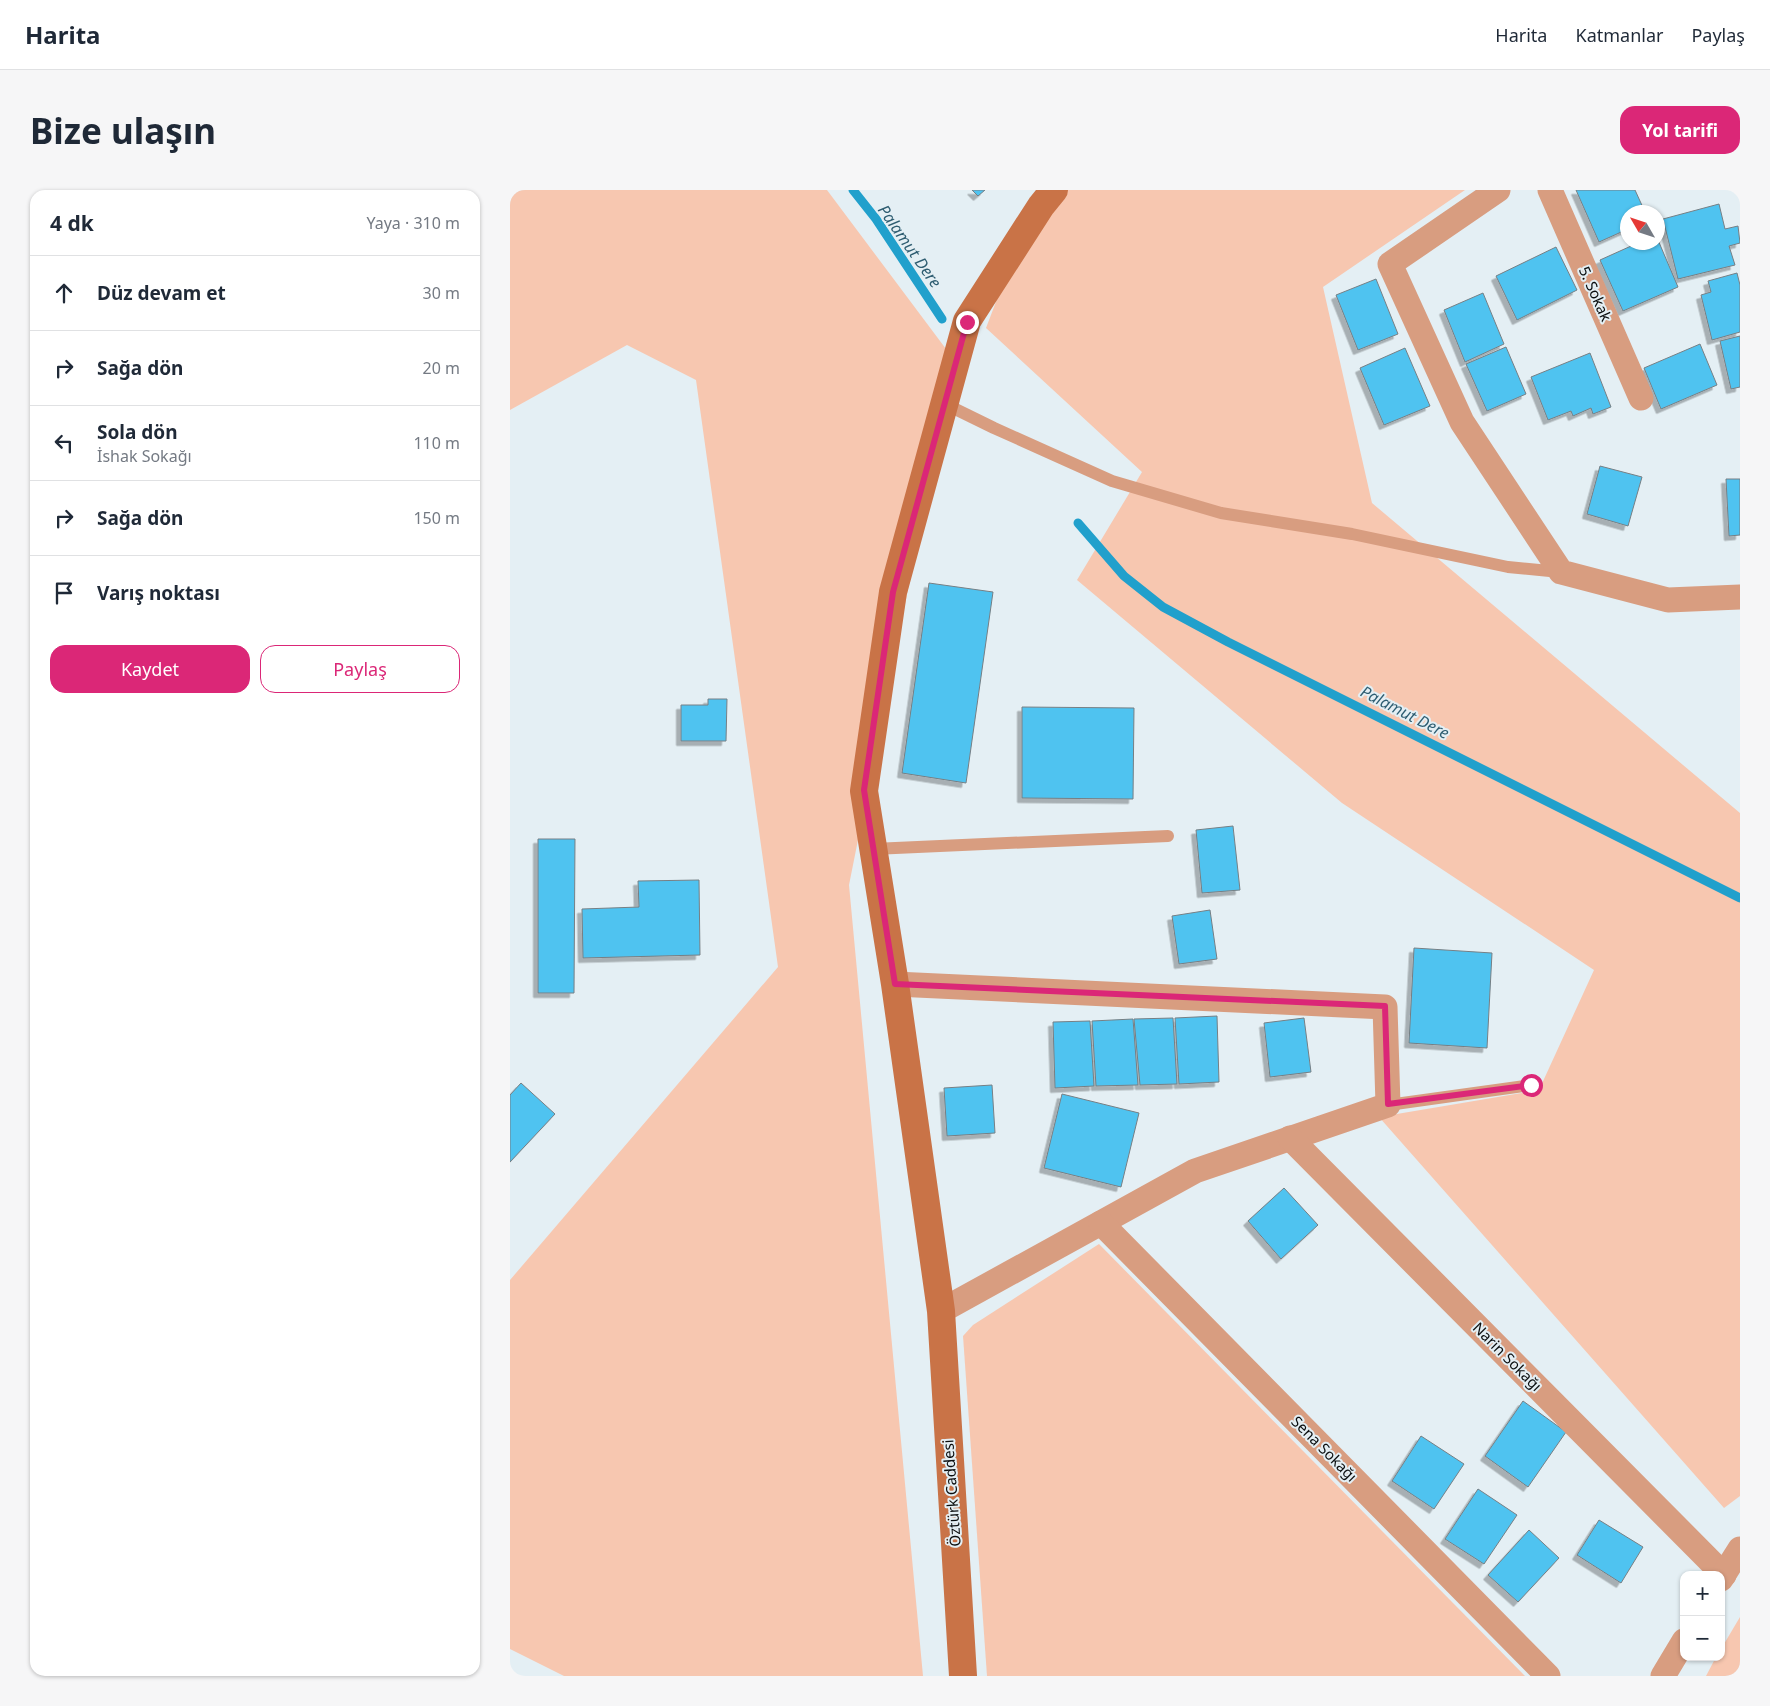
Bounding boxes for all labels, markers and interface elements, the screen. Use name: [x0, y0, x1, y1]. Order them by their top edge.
text: Harita: [25, 18, 100, 51]
text: Harita: [1495, 23, 1547, 47]
text: Katmanlar: [1575, 23, 1663, 47]
text: Paylaş: [1691, 23, 1745, 47]
button: Yol tarifi: [1620, 106, 1740, 154]
text: Bize ulaşın: [30, 107, 216, 154]
water label: Palamut Dere: [873, 200, 947, 292]
north arrow: [1620, 205, 1665, 250]
text: 4 dk: [50, 209, 94, 237]
text: Yaya · 310 m: [366, 212, 460, 234]
street label: 5. Sokak: [1575, 263, 1617, 324]
icon: ahead: [50, 279, 78, 307]
text: Düz devam et: [97, 280, 226, 306]
text: 30 m: [423, 282, 460, 304]
route end: [956, 311, 979, 334]
icon: right: [50, 354, 78, 382]
text: Sağa dön: [97, 355, 183, 381]
text: 20 m: [423, 357, 460, 379]
text: Sola dön: [97, 419, 178, 445]
icon: left: [50, 429, 78, 457]
text: 110 m: [413, 432, 460, 454]
text: İshak Sokağı: [97, 445, 192, 467]
icon: right: [50, 504, 78, 532]
text: Sağa dön: [97, 505, 183, 531]
text: 150 m: [413, 507, 460, 529]
icon: arrive: [50, 579, 78, 607]
text: Varış noktası: [97, 580, 220, 606]
button: Kaydet: [50, 645, 250, 693]
button: Paylaş: [260, 645, 460, 693]
water label: Palamut Dere: [1357, 680, 1453, 744]
route start: [1520, 1074, 1543, 1097]
street label: Narin Sokağı: [1469, 1317, 1547, 1395]
street label: Sena Sokağı: [1288, 1411, 1362, 1485]
street label: Öztürk Caddesi: [937, 1439, 965, 1547]
map controls: [1680, 1571, 1725, 1661]
button: +: [1680, 1571, 1725, 1616]
button: −: [1680, 1616, 1725, 1661]

